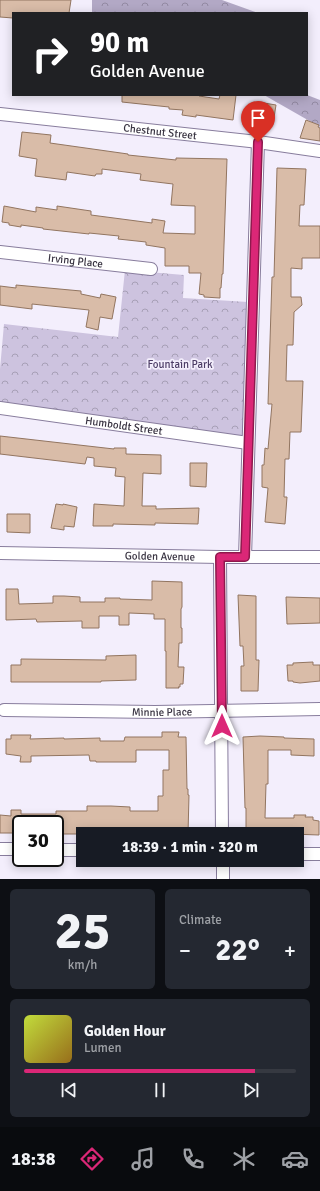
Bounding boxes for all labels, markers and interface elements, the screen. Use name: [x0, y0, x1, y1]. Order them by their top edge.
text: 90 m: [90, 26, 149, 60]
icon: right: [24, 28, 76, 80]
text: Golden Avenue: [90, 60, 205, 82]
pin: [241, 101, 275, 142]
icon: arrive: [247, 107, 269, 129]
street label: Chestnut Street: [123, 121, 198, 142]
street label: Irving Place: [47, 251, 104, 270]
park label: Fountain Park: [147, 358, 213, 371]
street label: Humboldt Street: [84, 414, 163, 437]
street label: Golden Avenue: [125, 549, 195, 563]
street label: Minnie Place: [132, 705, 192, 719]
position arrow: [201, 705, 243, 747]
speed limit sign: 30: [12, 815, 64, 867]
text: 18:39 · 1 min · 320 m: [122, 838, 258, 856]
text: 25: [54, 899, 111, 963]
text: Climate: [179, 912, 222, 928]
text: 22°: [215, 932, 260, 969]
text: −: [179, 937, 191, 964]
text: +: [284, 937, 296, 964]
text: km/h: [68, 957, 97, 973]
text: Golden Hour: [84, 1022, 166, 1040]
text: Lumen: [84, 1040, 122, 1056]
icon: previous: [58, 1079, 80, 1101]
icon: pause: [149, 1079, 171, 1101]
icon: next: [240, 1079, 262, 1101]
icon: directions: [78, 1145, 106, 1173]
icon: music: [129, 1145, 157, 1173]
icon: phone: [179, 1145, 207, 1173]
icon: climate: [230, 1145, 258, 1173]
icon: car: [281, 1145, 309, 1173]
text: 18:38: [11, 1148, 56, 1170]

